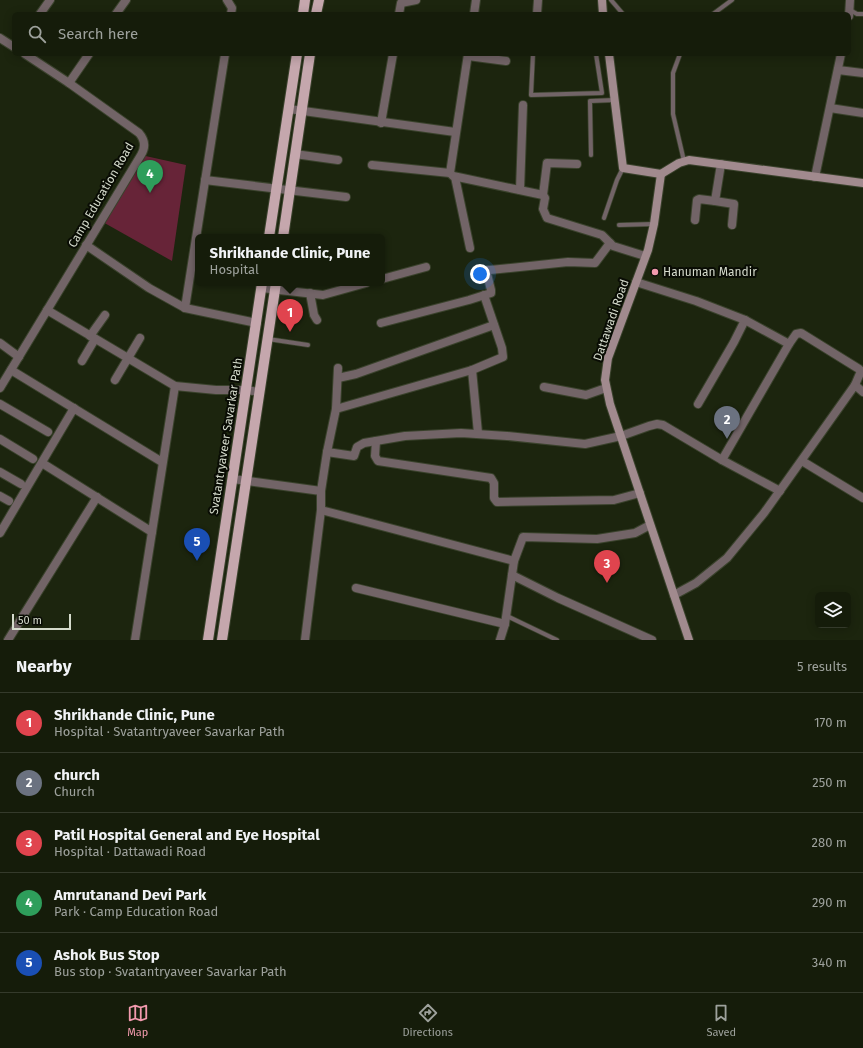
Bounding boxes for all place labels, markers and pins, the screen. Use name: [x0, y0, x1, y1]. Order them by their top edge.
pin: 4: [137, 160, 163, 193]
place label: Hanuman Mandir: [663, 265, 757, 279]
marker: Hanuman Mandir: [650, 267, 660, 277]
pin: 1: [277, 299, 303, 332]
pin: 2: [714, 406, 740, 439]
pin: 5: [184, 528, 210, 561]
pin: 3: [594, 550, 620, 583]

